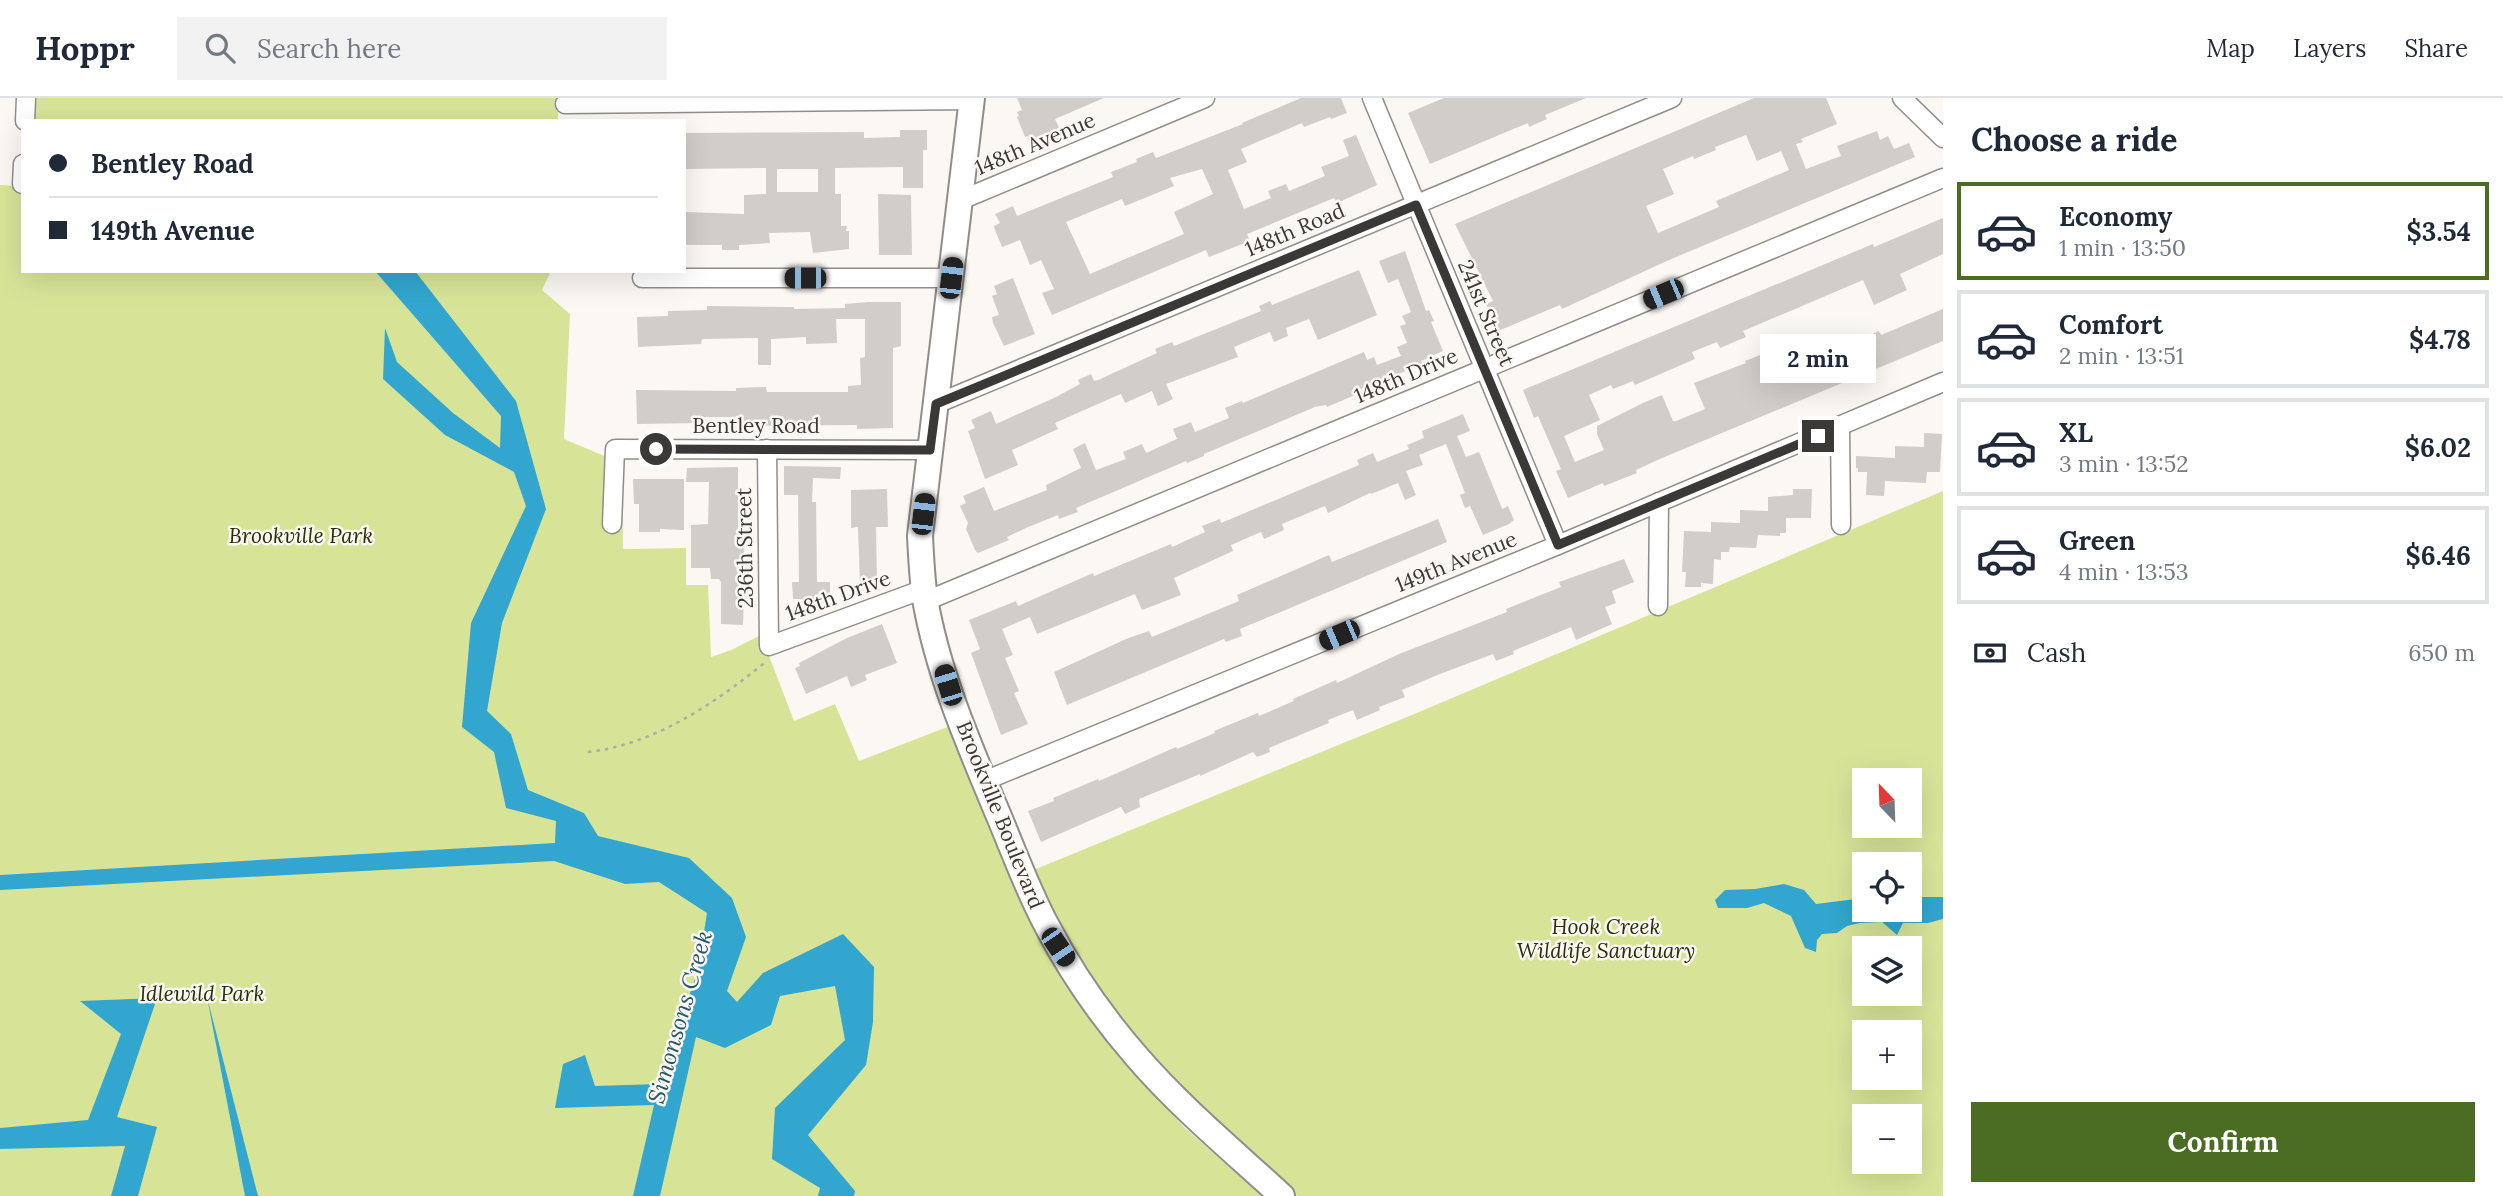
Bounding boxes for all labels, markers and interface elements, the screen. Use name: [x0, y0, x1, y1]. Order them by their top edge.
search box: [177, 17, 667, 80]
text: Hoppr: [35, 27, 135, 69]
icon: search: [201, 29, 239, 67]
text: Search here: [257, 32, 401, 65]
text: Map: [2206, 33, 2255, 64]
text: Layers: [2293, 33, 2366, 64]
text: Share: [2404, 33, 2468, 64]
street label: 148th Avenue: [970, 106, 1099, 181]
text: Choose a ride: [1971, 119, 2178, 160]
text: Bentley Road: [91, 147, 254, 180]
street label: 148th Road: [1241, 196, 1349, 263]
icon: car: [1975, 200, 2038, 263]
text: Economy: [2059, 200, 2172, 233]
text: 149th Avenue: [91, 214, 255, 247]
text: $3.54: [2407, 215, 2471, 248]
text: 1 min · 13:50: [2059, 233, 2186, 262]
car: [939, 256, 964, 300]
street label: 241st Street: [1452, 256, 1521, 371]
car: [785, 268, 827, 289]
car: [1640, 276, 1687, 312]
icon: car: [1975, 308, 2038, 371]
text: Comfort: [2059, 308, 2163, 341]
text: $4.78: [2409, 323, 2471, 356]
callout: 2 min: [1760, 334, 1876, 384]
text: 2 min · 13:51: [2059, 341, 2184, 370]
street label: 148th Drive: [1350, 342, 1462, 409]
text: 2 min: [1787, 344, 1849, 373]
street label: Bentley Road: [692, 412, 820, 439]
icon: car: [1975, 416, 2038, 479]
text: XL: [2059, 416, 2093, 449]
route end: [1802, 420, 1834, 452]
text: $6.02: [2405, 431, 2471, 464]
route start: [640, 433, 672, 465]
text: 3 min · 13:52: [2059, 449, 2189, 478]
street label: 236th Street: [730, 487, 759, 609]
car: [911, 492, 936, 536]
park label: Brookville Park: [229, 522, 373, 549]
icon: car: [1975, 524, 2038, 587]
text: Green: [2059, 524, 2135, 557]
street label: 149th Avenue: [1391, 525, 1521, 598]
text: $6.46: [2406, 539, 2471, 572]
text: 4 min · 13:53: [2059, 557, 2189, 586]
street label: 148th Drive: [782, 564, 894, 627]
car: [1316, 617, 1363, 653]
icon: cash: [1971, 634, 2009, 672]
text: Cash: [2027, 636, 2086, 669]
text: 650 m: [2408, 638, 2475, 667]
car: [932, 662, 965, 708]
street label: Brookville Boulevard: [950, 717, 1050, 913]
north arrow: [1852, 768, 1922, 838]
map controls: [1852, 768, 1922, 1174]
button: locate: [1852, 852, 1922, 922]
park label: Hook Creek Wildlife Sanctuary: [1517, 913, 1695, 964]
car: [1038, 924, 1079, 970]
water label: Simonsons Creek: [641, 927, 718, 1107]
button: layers: [1852, 936, 1922, 1006]
park label: Idlewild Park: [140, 980, 265, 1007]
button: +: [1852, 1020, 1922, 1090]
button: Confirm: [1971, 1102, 2475, 1182]
button: −: [1852, 1104, 1922, 1174]

